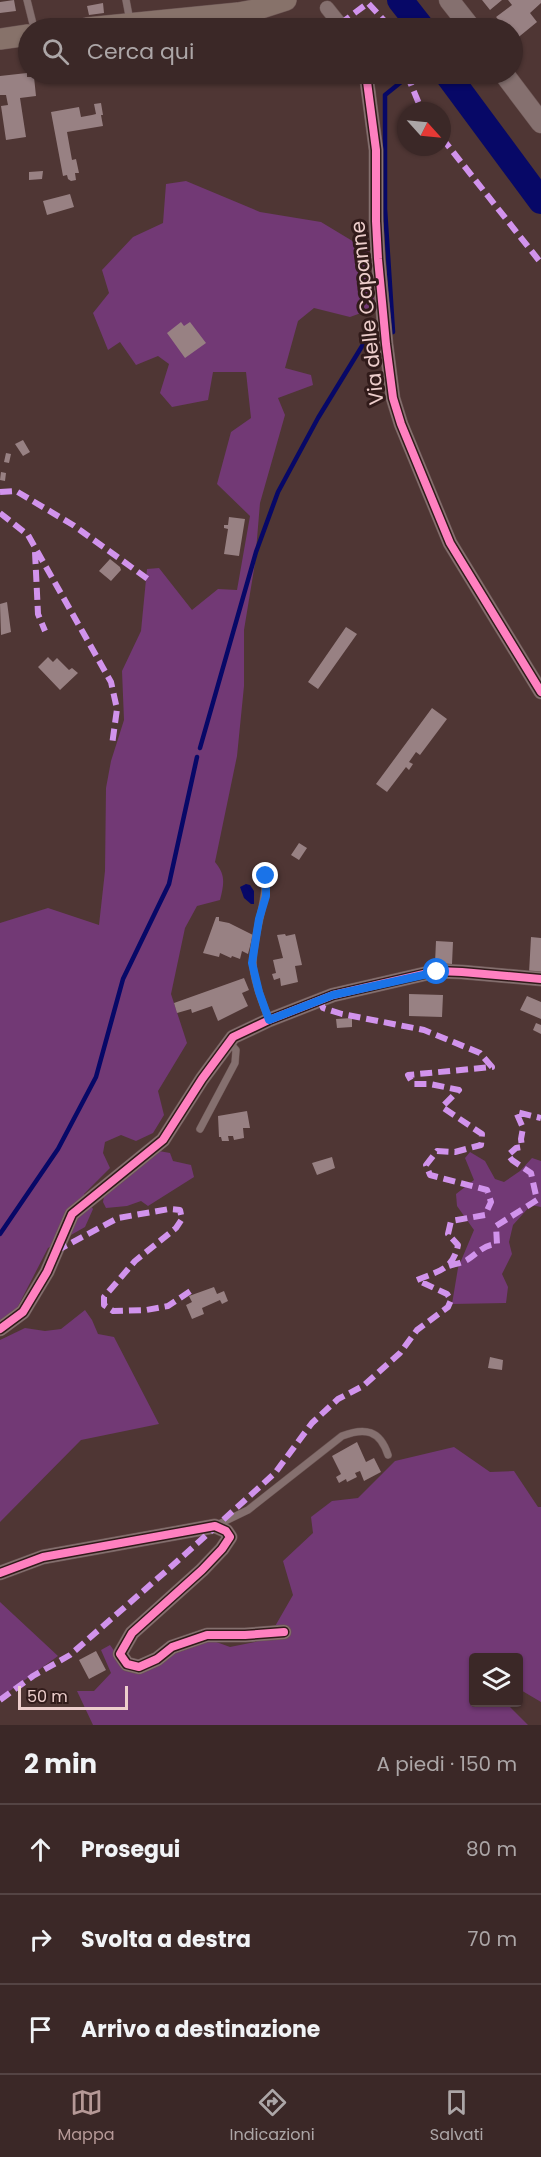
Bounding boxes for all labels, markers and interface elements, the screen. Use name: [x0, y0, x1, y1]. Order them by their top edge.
search box: [18, 18, 523, 84]
icon: search: [39, 35, 72, 68]
text: Cerca qui: [87, 36, 194, 67]
north arrow: [397, 102, 451, 156]
street label: Via delle Capanne: [343, 220, 391, 406]
route end: [252, 862, 278, 888]
route start: [423, 958, 449, 984]
map controls: [469, 1653, 523, 1707]
button: layers: [469, 1653, 523, 1707]
scale bar: [18, 1683, 128, 1710]
text: 50 m: [27, 1685, 68, 1708]
text: 2 min: [24, 1746, 97, 1782]
text: A piedi · 150 m: [377, 1750, 517, 1778]
icon: ahead: [24, 1833, 57, 1866]
text: Prosegui: [81, 1834, 180, 1865]
text: 80 m: [466, 1835, 517, 1863]
icon: right: [24, 1923, 57, 1956]
text: Svolta a destra: [81, 1924, 251, 1955]
text: 70 m: [468, 1925, 517, 1953]
icon: arrive: [24, 2013, 57, 2046]
text: Arrivo a destinazione: [81, 2014, 320, 2045]
tab: Mappa: [58, 2086, 115, 2147]
tab: Indicazioni: [230, 2086, 315, 2147]
tab: Salvati: [430, 2086, 483, 2147]

